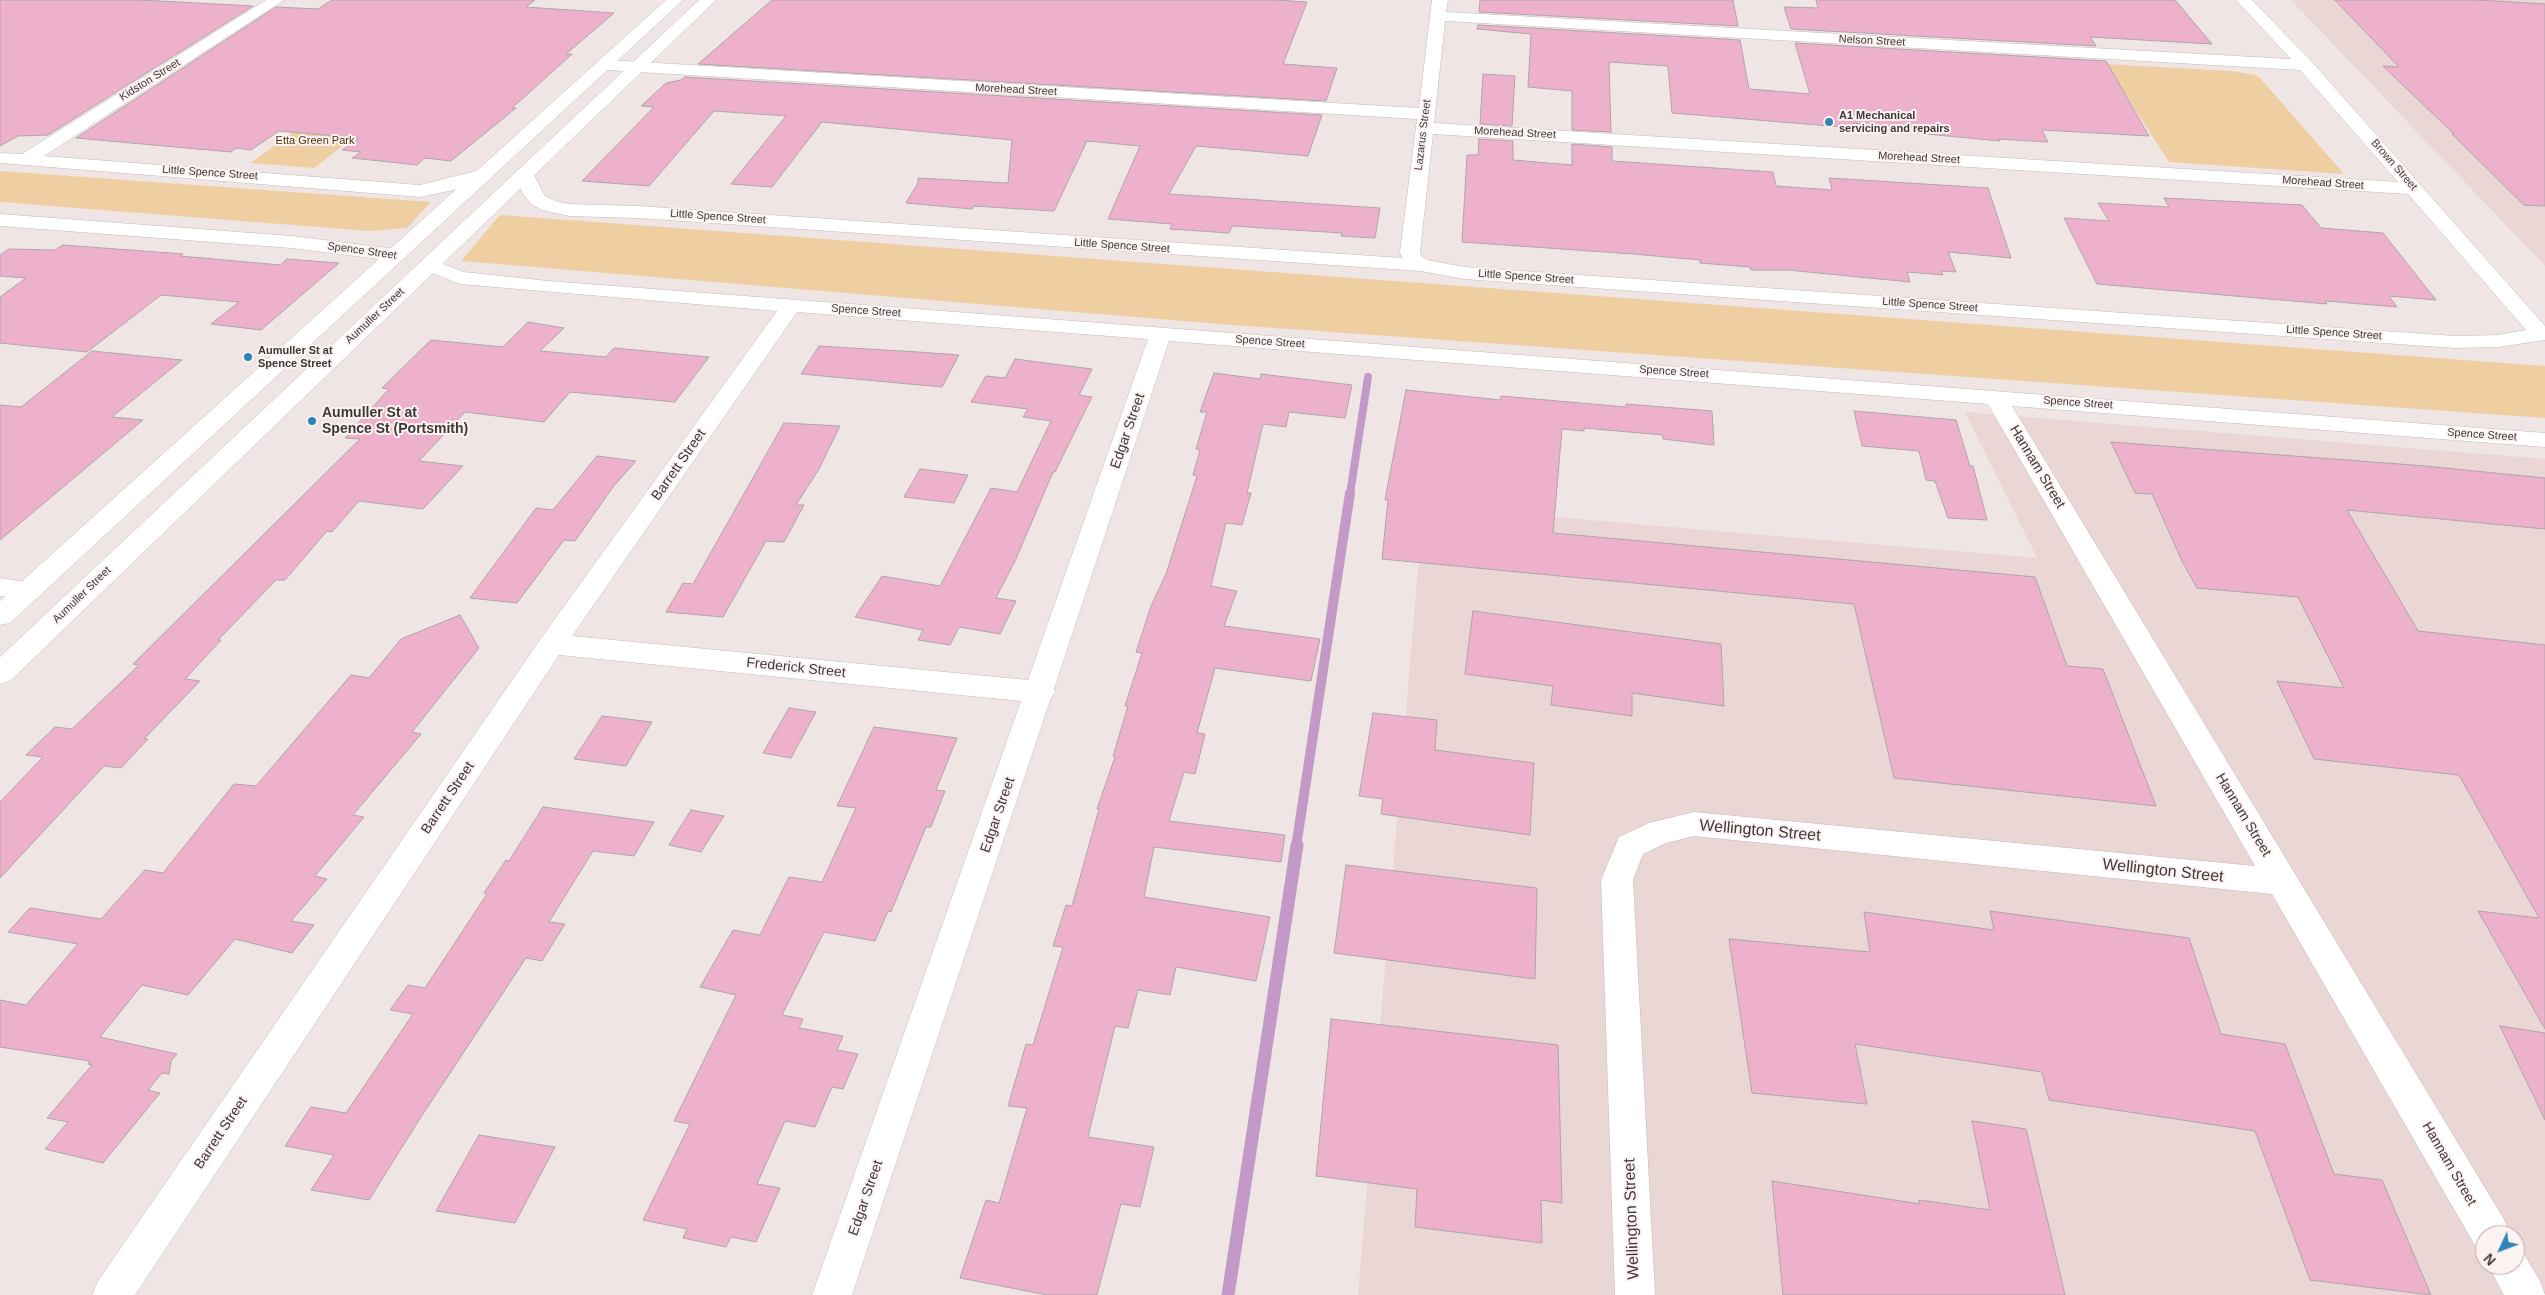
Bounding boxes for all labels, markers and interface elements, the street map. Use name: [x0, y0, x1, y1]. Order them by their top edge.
street label: Nelson Street: [1838, 33, 1906, 49]
street label: Kidston Street: [117, 56, 183, 104]
street label: Morehead Street: [975, 81, 1057, 99]
street label: Lazarus Street: [1412, 99, 1434, 171]
place label: A1 Mechanical servicing and repairs: [1839, 109, 1950, 135]
marker: A1 Mechanical servicing and repairs: [1823, 116, 1835, 128]
street label: Morehead Street: [1474, 124, 1556, 142]
park label: Etta Green Park: [276, 134, 354, 148]
street label: Brown Street: [2368, 137, 2420, 193]
street label: Morehead Street: [1878, 149, 1960, 167]
street label: Little Spence Street: [162, 163, 258, 183]
street label: Morehead Street: [2282, 174, 2364, 192]
street label: Little Spence Street: [670, 207, 766, 227]
street label: Little Spence Street: [1074, 236, 1170, 256]
street label: Spence Street: [327, 240, 397, 262]
street label: Little Spence Street: [1478, 267, 1574, 287]
street label: Aumuller Street: [343, 285, 407, 347]
street label: Little Spence Street: [1882, 295, 1978, 315]
street label: Spence Street: [831, 302, 901, 320]
street label: Little Spence Street: [2286, 323, 2382, 343]
street label: Spence Street: [1235, 333, 1305, 351]
place label: Aumuller St at Spence Street: [258, 344, 333, 370]
marker: Aumuller St at Spence Street: [242, 351, 254, 363]
street label: Spence Street: [1639, 363, 1709, 381]
street label: Edgar Street: [1107, 391, 1149, 471]
street label: Spence Street: [2043, 394, 2113, 412]
place label: Aumuller St at Spence St (Portsmith): [322, 405, 468, 438]
marker: Aumuller St at Spence St (Portsmith): [306, 415, 318, 427]
street label: Hannam Street: [2006, 422, 2068, 512]
street label: Barrett Street: [648, 426, 710, 504]
street label: Spence Street: [2447, 426, 2517, 444]
street label: Aumuller Street: [50, 564, 114, 626]
street label: Frederick Street: [746, 654, 846, 682]
street label: Barrett Street: [418, 759, 478, 837]
street label: Hannam Street: [2212, 770, 2274, 860]
street label: Edgar Street: [977, 775, 1019, 855]
street label: Wellington Street: [1699, 816, 1821, 846]
street label: Wellington Street: [2102, 855, 2224, 887]
street label: Barrett Street: [191, 1094, 251, 1172]
street label: Hannam Street: [2418, 1119, 2480, 1209]
street label: Edgar Street: [845, 1158, 887, 1238]
street label: Wellington Street: [1620, 1158, 1644, 1280]
north arrow: [2475, 1225, 2525, 1275]
text: N: [2480, 1250, 2499, 1269]

